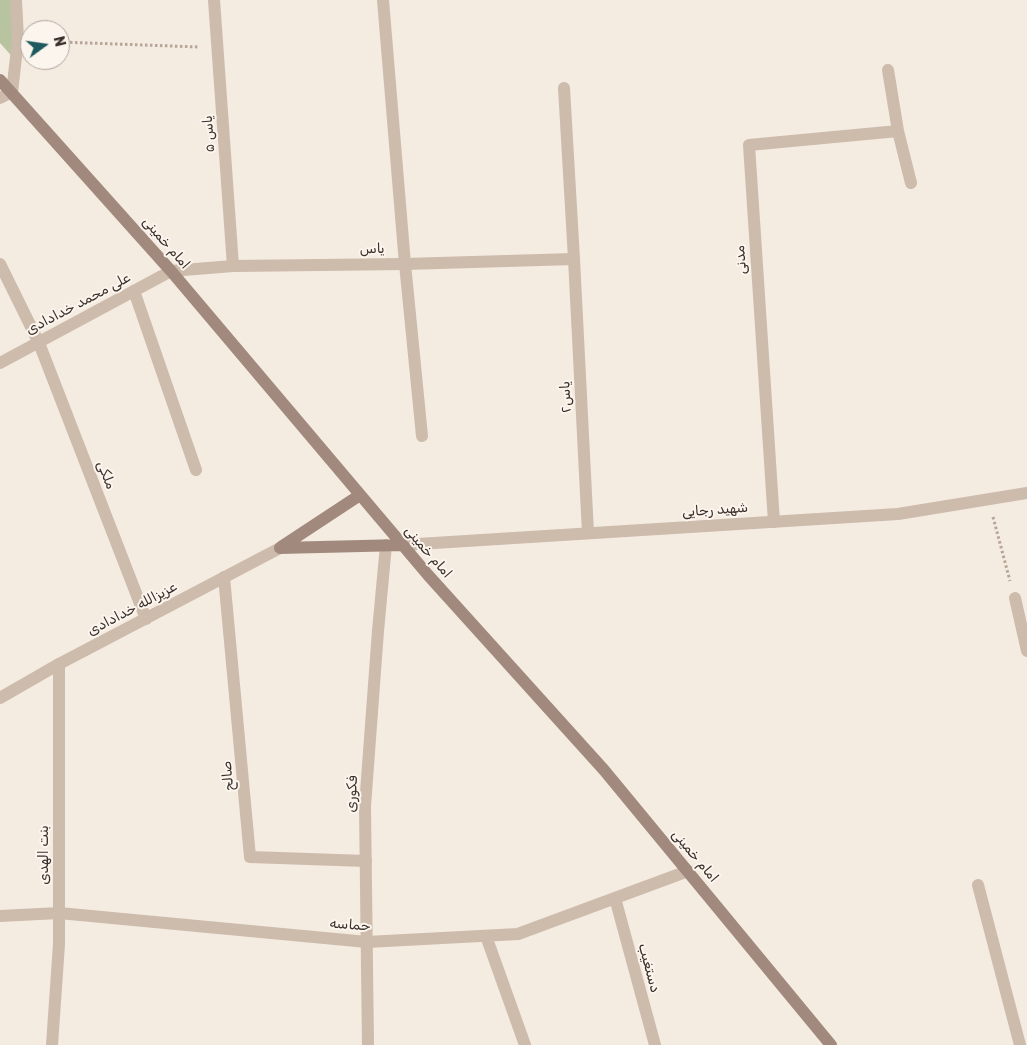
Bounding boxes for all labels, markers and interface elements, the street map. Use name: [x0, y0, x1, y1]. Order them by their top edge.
north arrow: [20, 20, 70, 70]
text: N: [50, 35, 69, 48]
street label: یاس ۵: [199, 115, 219, 153]
street label: امام خمینی: [139, 213, 193, 273]
street label: یاس: [359, 240, 385, 258]
street label: مدنی: [732, 245, 750, 275]
street label: علی محمد خدادادی: [23, 269, 133, 339]
street label: یاس۲: [557, 381, 575, 413]
street label: ملکی: [93, 458, 119, 492]
street label: شهید رجایی: [681, 499, 749, 521]
street label: امام خمینی: [401, 522, 455, 582]
street label: عزیزالله خدادادی: [84, 578, 180, 640]
street label: صالح: [218, 760, 238, 792]
street label: فکوری: [343, 775, 361, 813]
street label: بنت الهدی: [36, 825, 52, 885]
street label: امام خمینی: [668, 826, 722, 886]
street label: حماسه: [329, 915, 371, 935]
street label: دستغیب: [634, 942, 664, 994]

